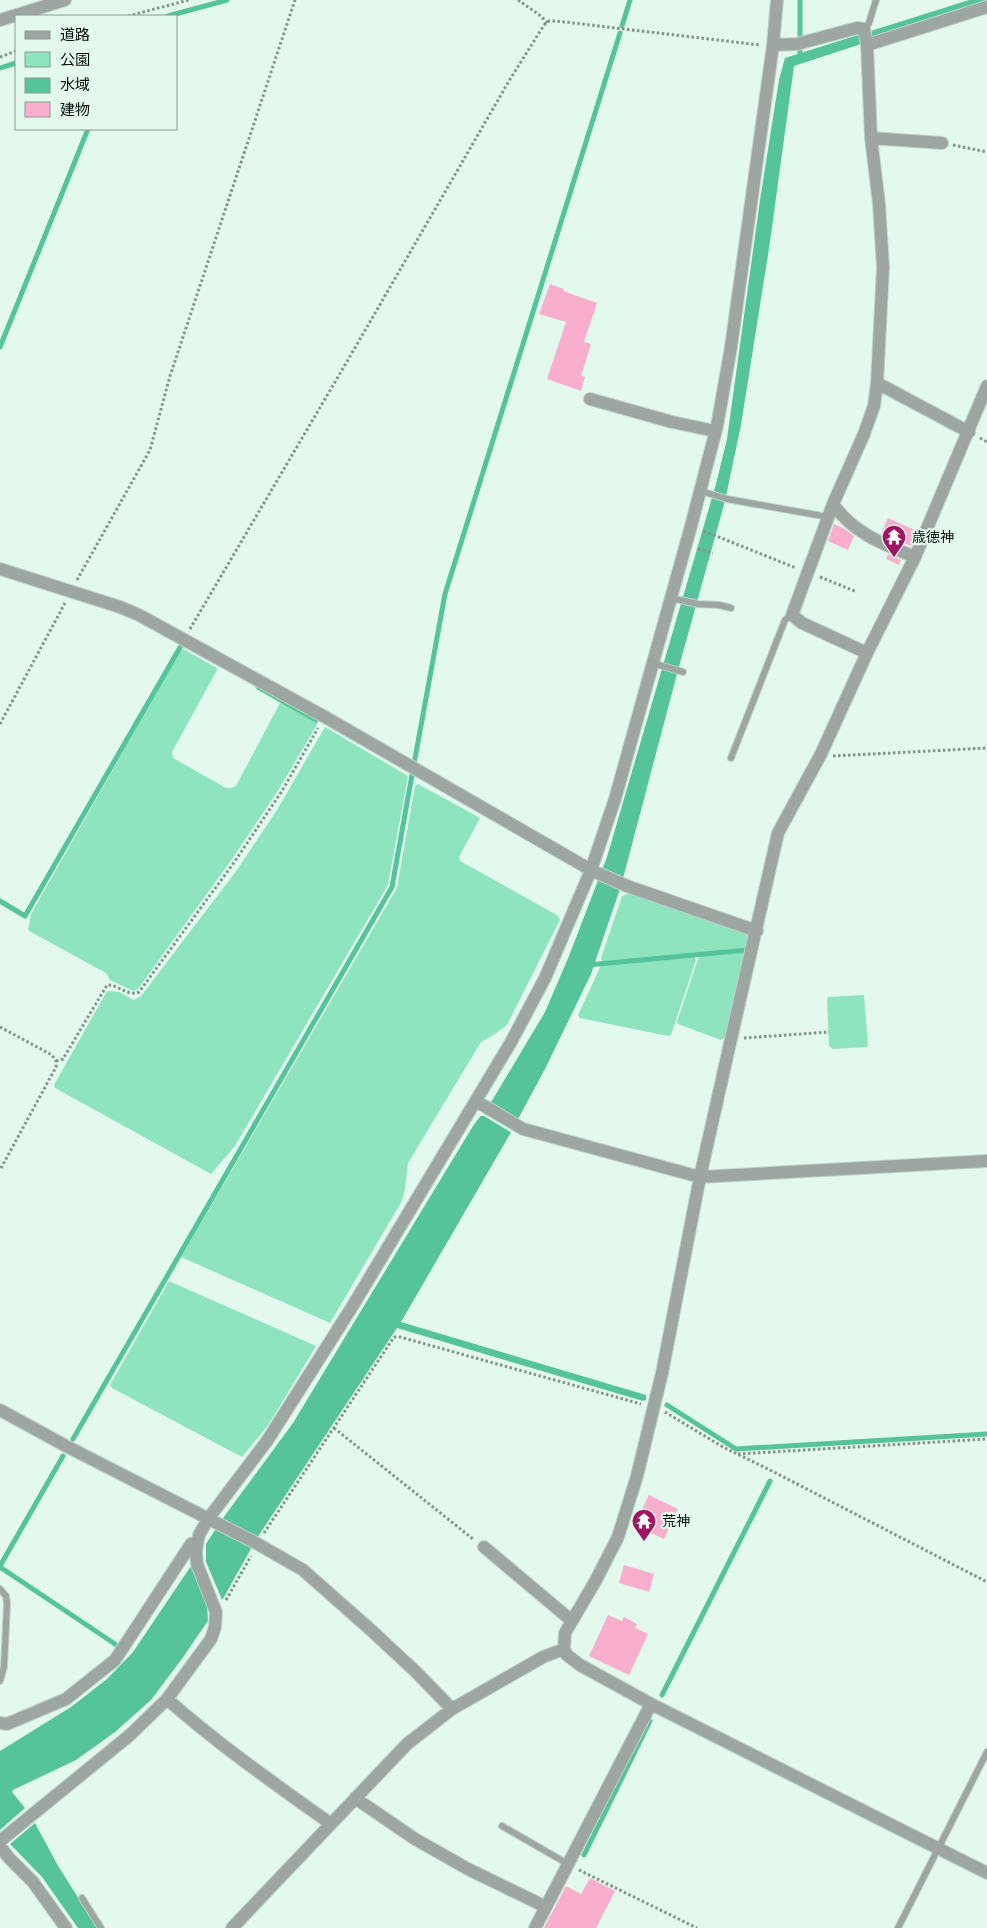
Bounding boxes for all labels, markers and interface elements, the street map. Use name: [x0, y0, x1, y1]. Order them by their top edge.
legend: [15, 15, 178, 130]
text: 道路: [60, 25, 90, 43]
text: 公園: [60, 50, 90, 68]
text: 水域: [60, 75, 90, 93]
text: 建物: [60, 100, 90, 118]
temple icon: 歳徳神: [881, 524, 907, 558]
place label: 歳徳神: [912, 528, 954, 545]
temple icon: 荒神: [631, 1508, 657, 1542]
place label: 荒神: [662, 1512, 690, 1529]

